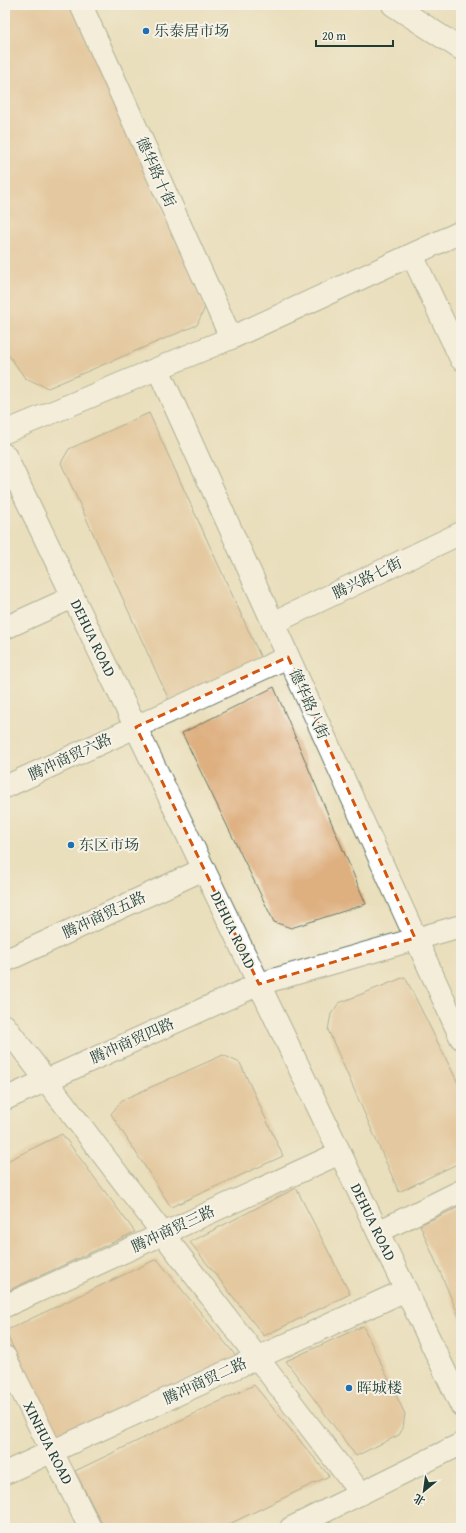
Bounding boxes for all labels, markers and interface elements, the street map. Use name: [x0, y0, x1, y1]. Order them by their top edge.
place label: 乐泰居市场: [154, 20, 229, 41]
scale bar: [316, 22, 393, 48]
marker: 乐泰居市场: [141, 26, 151, 36]
text: 20 m: [322, 27, 346, 44]
street label: 德华路十街: [132, 133, 181, 210]
street label: 腾兴路七街: [328, 552, 405, 603]
street label: DEHUA ROAD: [66, 596, 121, 680]
street label: 德华路八街: [285, 665, 334, 742]
street label: 腾冲商贸六路: [25, 728, 115, 785]
place label: 东区市场: [79, 834, 139, 855]
marker: 东区市场: [66, 840, 76, 850]
street label: 腾冲商贸五路: [59, 886, 149, 943]
street label: DEHUA ROAD: [206, 888, 261, 972]
street label: 腾冲商贸四路: [86, 1013, 177, 1068]
street label: DEHUA ROAD: [346, 1180, 401, 1264]
street label: 腾冲商贸三路: [128, 1200, 218, 1257]
street label: 腾冲商贸二路: [160, 1352, 250, 1409]
place label: 晖城楼: [357, 1377, 402, 1398]
marker: 晖城楼: [344, 1383, 354, 1393]
street label: XINHUA ROAD: [18, 1398, 78, 1488]
north arrow: [404, 1471, 444, 1511]
text: 北: [410, 1490, 428, 1509]

